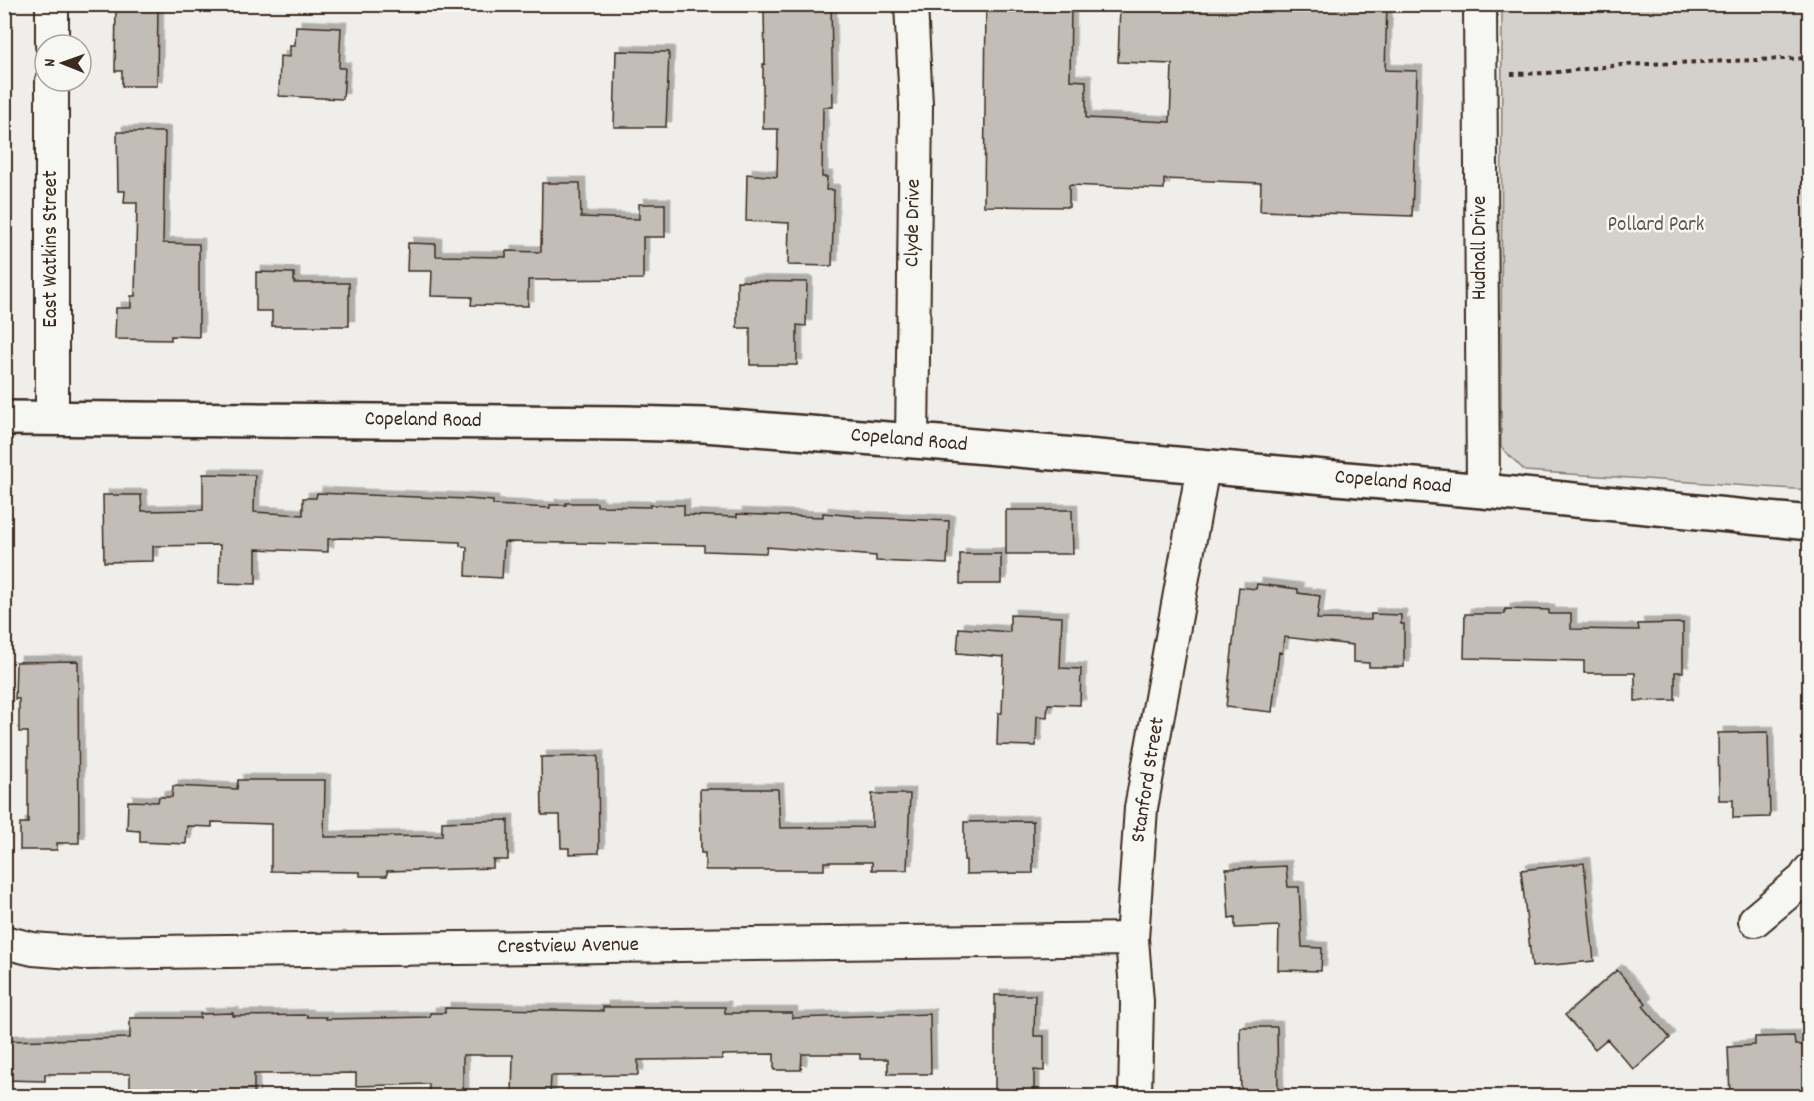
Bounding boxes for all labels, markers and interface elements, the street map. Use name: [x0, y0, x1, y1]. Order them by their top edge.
north arrow: [33, 33, 93, 93]
text: N: [39, 59, 62, 67]
street label: East Watkins Street: [37, 170, 67, 328]
street label: Clyde Drive: [898, 179, 930, 267]
street label: Hudnall Drive: [1466, 196, 1496, 300]
park label: Pollard Park: [1608, 211, 1704, 241]
street label: Copeland Road: [364, 405, 482, 437]
street label: Copeland Road: [849, 421, 969, 461]
street label: Copeland Road: [1333, 463, 1453, 503]
street label: Stanford Street: [1124, 715, 1174, 845]
street label: Crestview Avenue: [497, 931, 639, 963]

